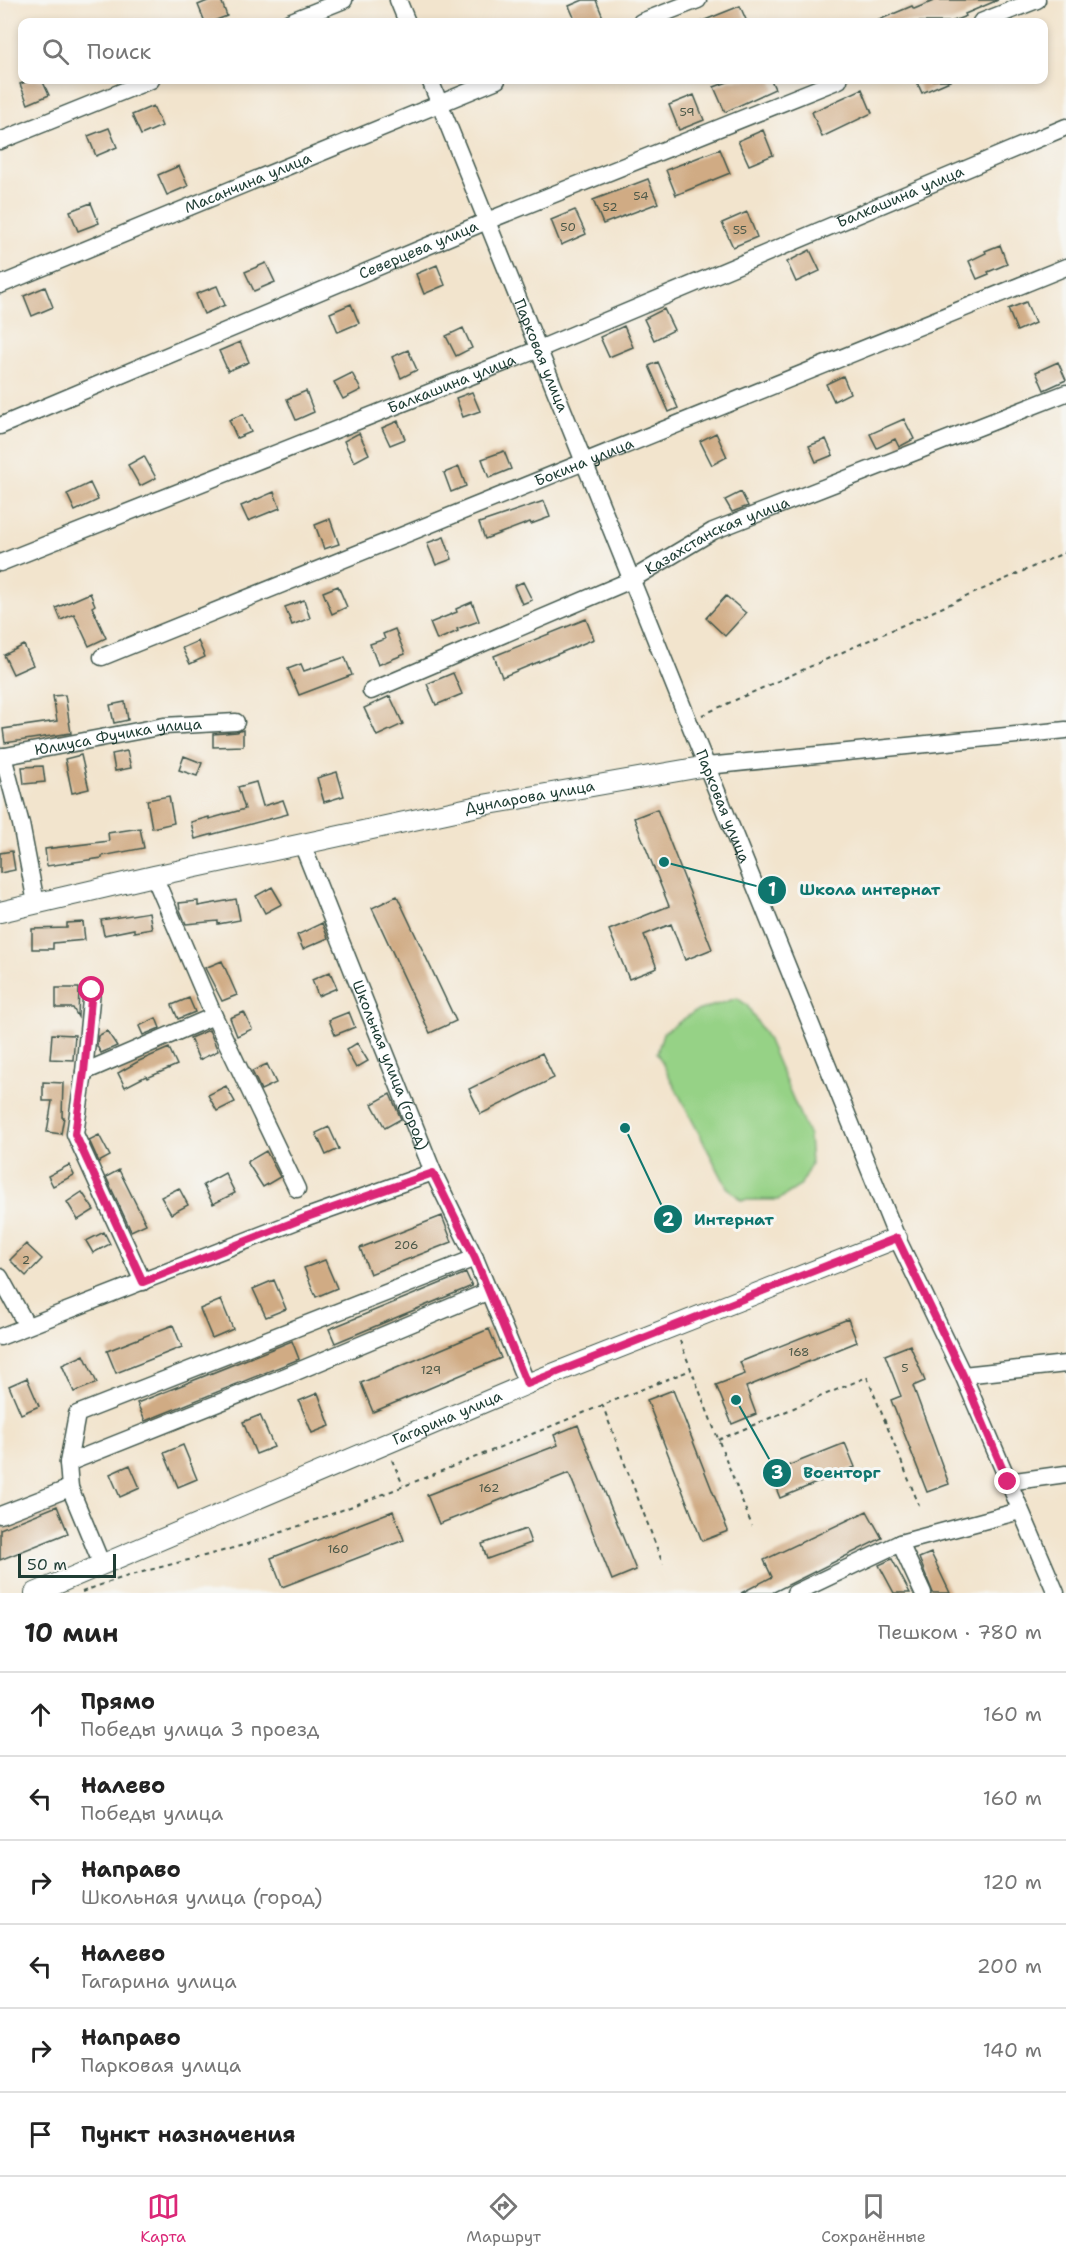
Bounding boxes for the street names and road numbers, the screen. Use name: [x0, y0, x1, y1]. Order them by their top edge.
street label: Масанчина улица: [181, 147, 315, 218]
street label: Балкашина улица: [834, 161, 968, 232]
street label: Северцева улица: [356, 216, 482, 284]
street label: Парковая улица: [509, 296, 573, 416]
street label: Балкашина улица: [385, 349, 519, 418]
street label: Бокина улица: [532, 433, 637, 491]
street label: Казахстанская улица: [641, 492, 793, 579]
street label: Юлиуса Фучика улица: [33, 714, 203, 760]
street label: Парковая улица: [691, 747, 755, 866]
street label: Дунларова улица: [463, 776, 597, 819]
street label: Школьная улица (город): [347, 977, 433, 1153]
street label: Гагарина улица: [390, 1386, 506, 1450]

